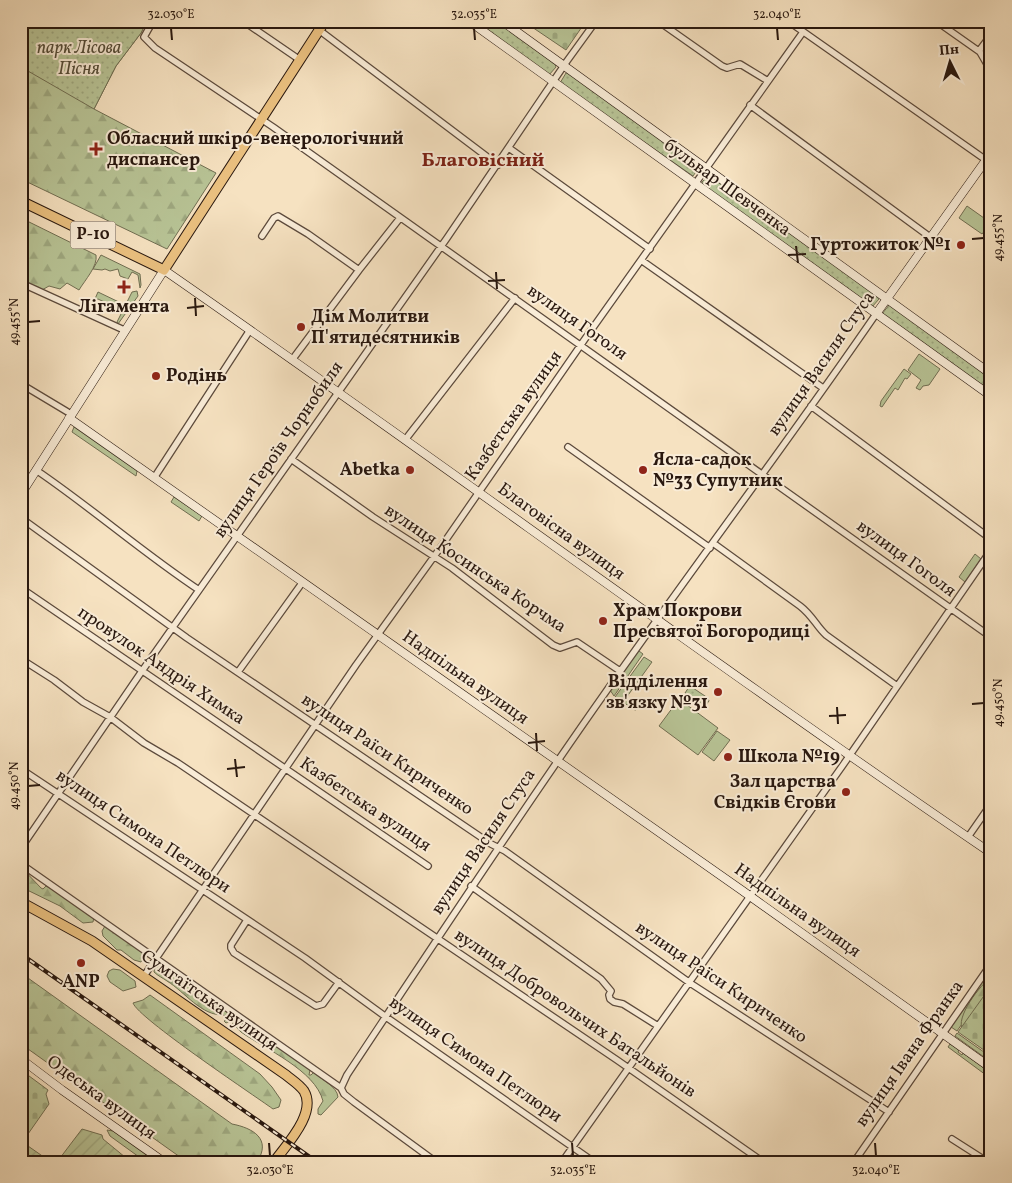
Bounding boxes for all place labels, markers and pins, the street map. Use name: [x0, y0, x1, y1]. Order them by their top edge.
place label: Обласний шкіро-венерологічний диспансер: [107, 127, 404, 173]
marker: Обласний шкіро-венерологічний диспансер: [89, 142, 103, 156]
place label: Гуртожиток №1: [810, 233, 951, 258]
marker: Гуртожиток №1: [955, 239, 967, 251]
marker: Лігамента: [117, 280, 131, 294]
place label: Лігамента: [78, 295, 170, 320]
place label: Дім Молитви П'ятидесятників: [311, 305, 460, 351]
marker: Дім Молитви П'ятидесятників: [295, 321, 307, 333]
place label: Родінь: [166, 364, 227, 389]
marker: Родінь: [150, 370, 162, 382]
place label: Ясла-садок №33 Супутник: [653, 448, 783, 494]
place label: Abetka: [340, 458, 400, 483]
marker: Abetka: [404, 464, 416, 476]
marker: Ясла-садок №33 Супутник: [637, 464, 649, 476]
place label: Храм Покрови Пресвятої Богородиці: [613, 599, 810, 645]
marker: Храм Покрови Пресвятої Богородиці: [597, 615, 609, 627]
place label: Відділення зв'язку №31: [606, 670, 708, 716]
marker: Відділення зв'язку №31: [712, 686, 724, 698]
place label: Школа №19: [738, 745, 840, 770]
marker: Школа №19: [722, 751, 734, 763]
place label: Зал царства Свідків Єгови: [714, 770, 836, 816]
marker: Зал царства Свідків Єгови: [840, 786, 852, 798]
marker: ANP: [75, 957, 87, 969]
place label: ANP: [62, 970, 100, 995]

